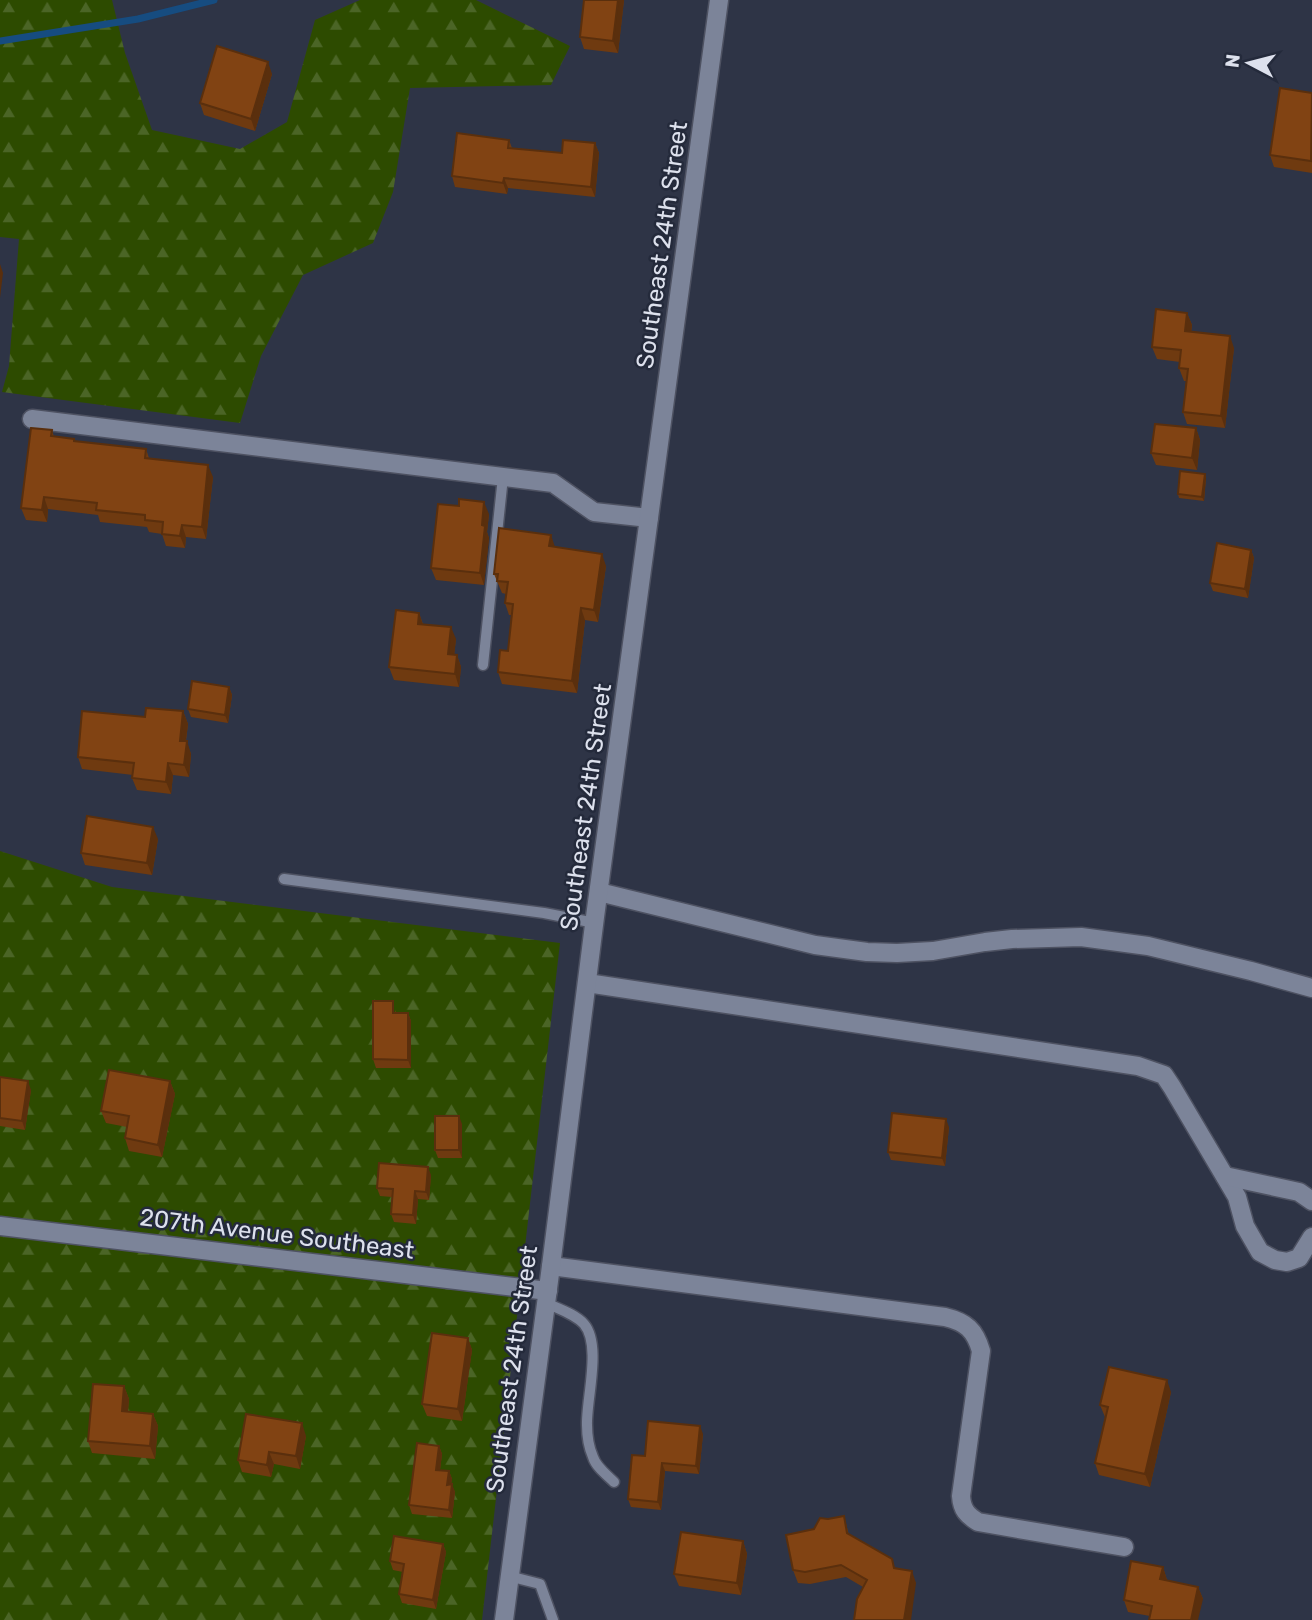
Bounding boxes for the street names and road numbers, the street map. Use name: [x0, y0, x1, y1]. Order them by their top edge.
street label: Southeast 24th Street: [631, 120, 693, 370]
street label: Southeast 24th Street: [555, 682, 617, 932]
street label: 207th Avenue Southeast: [138, 1203, 416, 1265]
street label: Southeast 24th Street: [481, 1244, 543, 1494]

